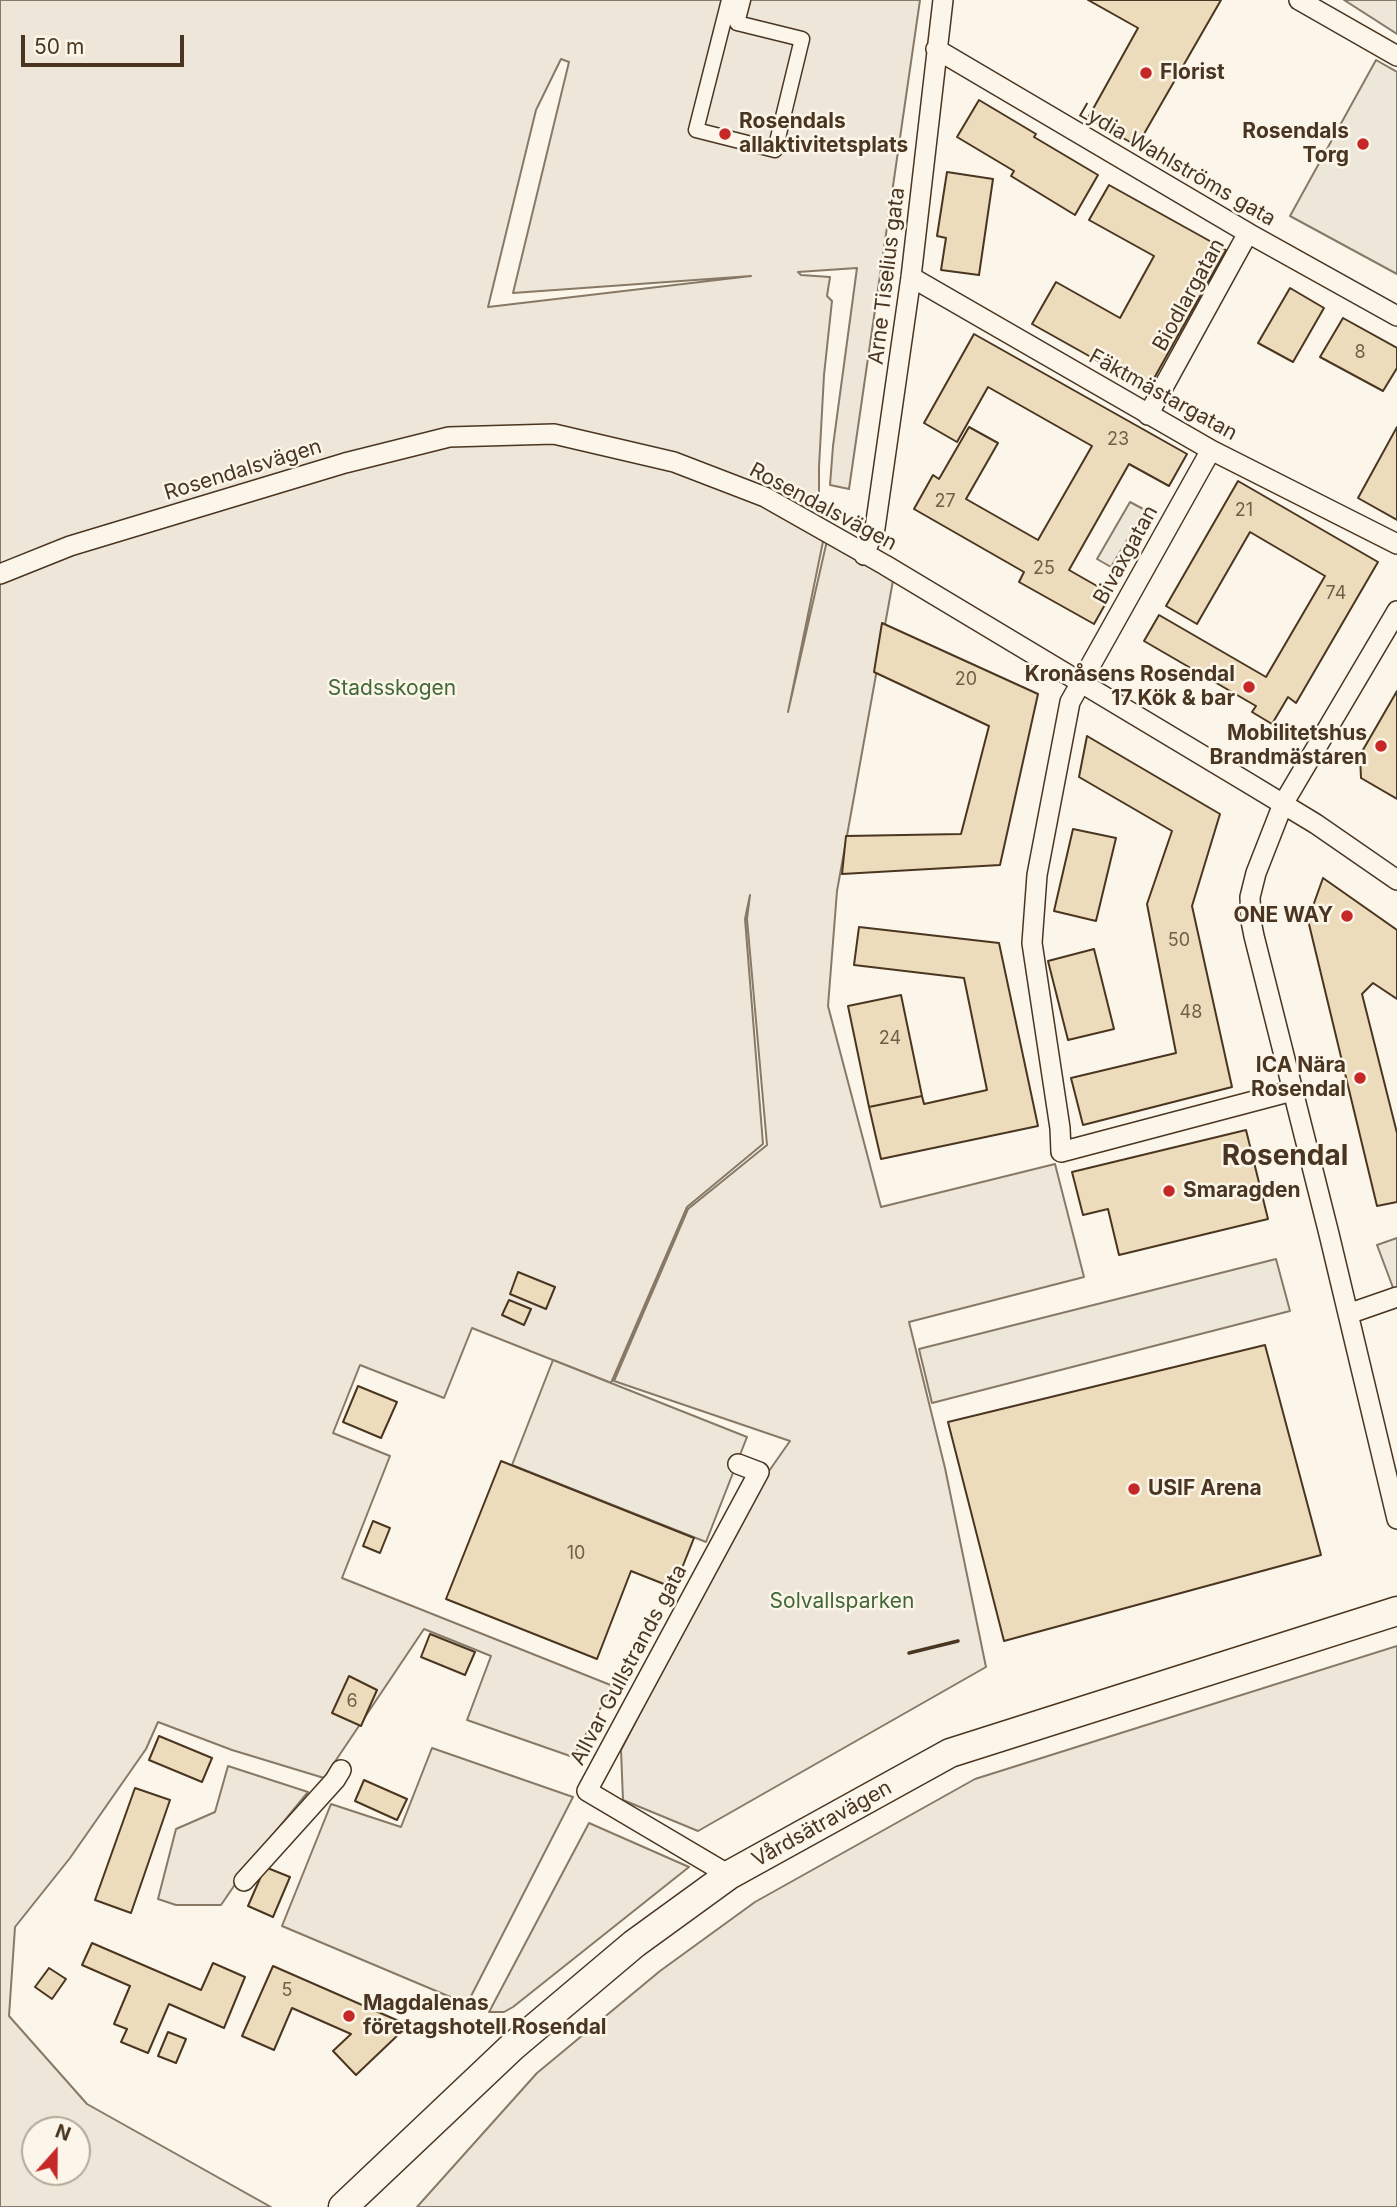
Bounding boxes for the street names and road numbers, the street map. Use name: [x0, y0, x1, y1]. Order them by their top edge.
street label: Lydia Wahlströms gata: [1074, 98, 1280, 232]
street label: Arne Tiselius gata: [864, 186, 910, 366]
street label: Biodlargatan: [1148, 234, 1230, 356]
street label: Fäktmästargatan: [1085, 344, 1241, 446]
street label: Rosendalsvägen: [161, 434, 325, 506]
street label: Rosendalsvägen: [745, 458, 901, 556]
street label: Bivaxgatan: [1089, 501, 1163, 609]
street label: Allvar Gullstrands gata: [565, 1560, 693, 1770]
street label: Vårdsätravägen: [748, 1775, 896, 1873]

